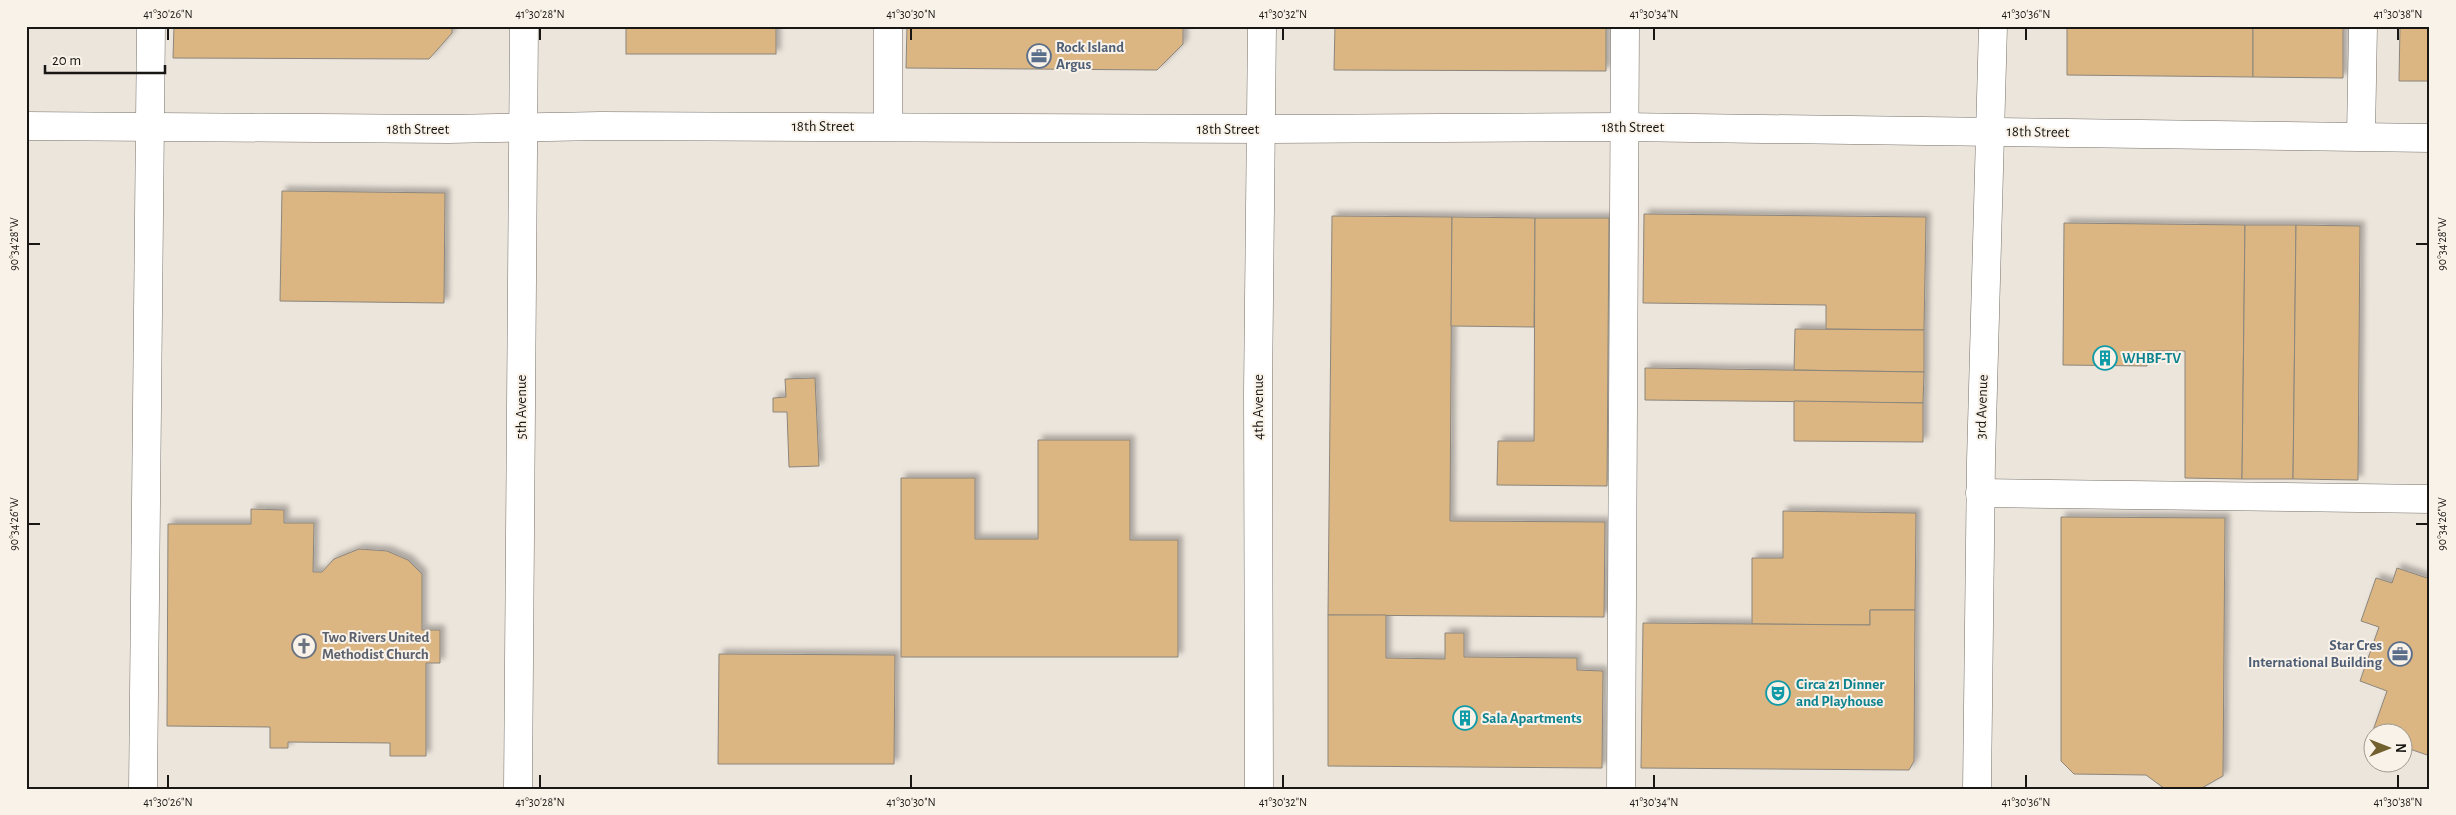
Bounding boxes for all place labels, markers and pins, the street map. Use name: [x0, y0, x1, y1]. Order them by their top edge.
place label: Rock Island Argus: [1056, 40, 1124, 72]
office icon: Rock Island Argus: [1026, 43, 1052, 69]
building icon: WHBF-TV: [2092, 345, 2118, 371]
place label: WHBF-TV: [2122, 351, 2181, 366]
place label: Two Rivers United Methodist Church: [322, 630, 429, 662]
church icon: Two Rivers United Methodist Church: [291, 633, 317, 659]
place label: Star Cres International Building: [2248, 638, 2382, 670]
office icon: Star Cres International Building: [2387, 641, 2413, 667]
place label: Circa 21 Dinner and Playhouse: [1796, 677, 1885, 709]
theatre icon: Circa 21 Dinner and Playhouse: [1765, 680, 1791, 706]
building icon: Sala Apartments: [1452, 705, 1478, 731]
place label: Sala Apartments: [1482, 711, 1582, 726]

